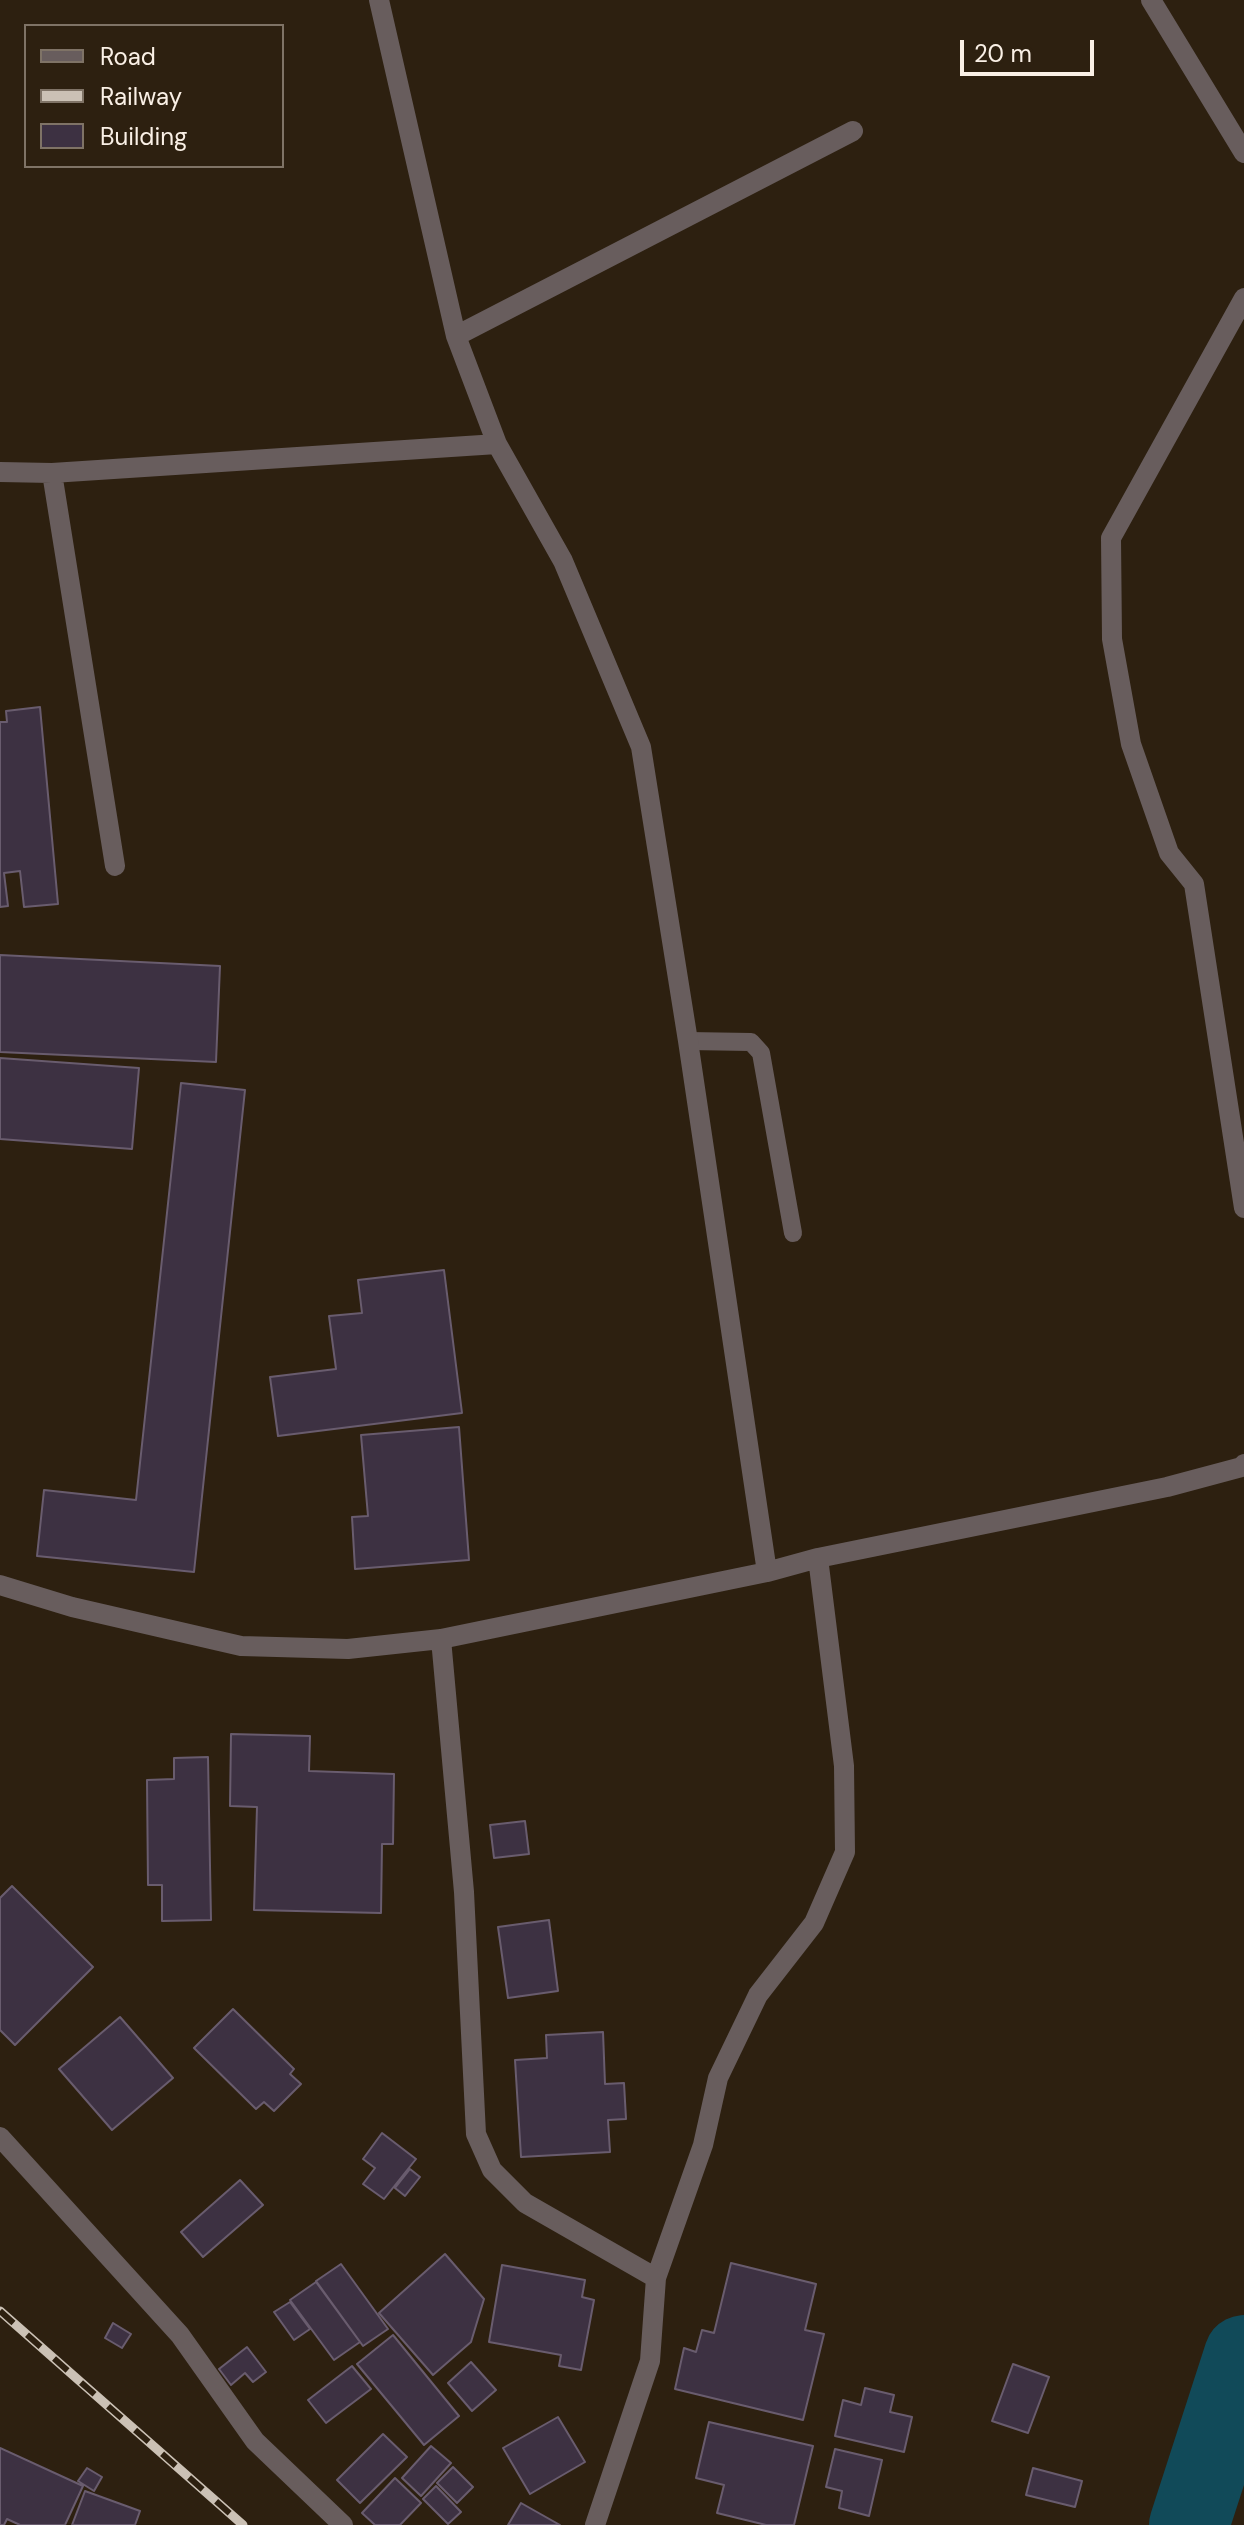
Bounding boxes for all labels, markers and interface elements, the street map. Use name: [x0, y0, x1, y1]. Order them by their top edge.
legend: [24, 24, 284, 168]
scale bar: [964, 24, 1098, 74]
text: 20 m: [974, 38, 1032, 69]
text: Road: [100, 41, 156, 72]
text: Railway: [100, 81, 182, 112]
text: Building: [100, 121, 187, 152]

